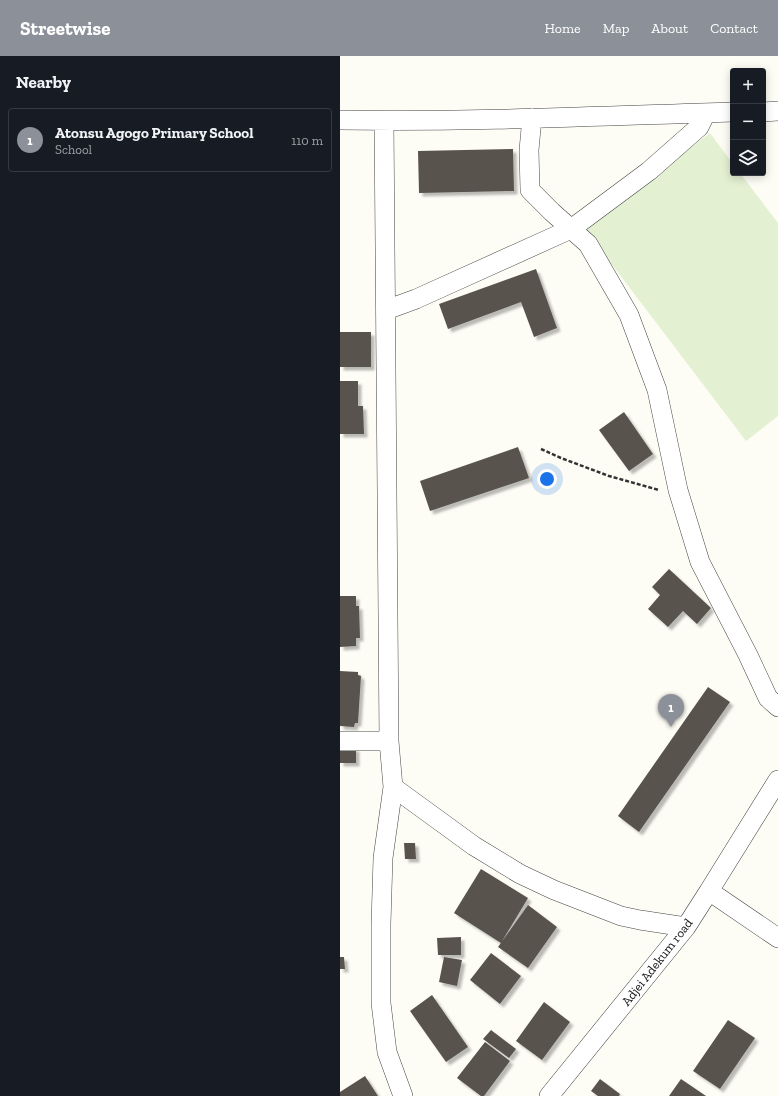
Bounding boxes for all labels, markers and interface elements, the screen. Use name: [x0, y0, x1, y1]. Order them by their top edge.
text: Streetwise: [20, 17, 110, 40]
text: Home: [545, 20, 581, 37]
text: Map: [603, 20, 629, 37]
text: About: [651, 20, 688, 37]
text: Contact: [710, 20, 758, 37]
map controls: [730, 68, 766, 176]
button: +: [730, 68, 766, 104]
text: Nearby: [16, 72, 71, 92]
button: −: [730, 104, 766, 140]
text: Atonsu Agogo Primary School: [55, 124, 253, 142]
text: 1: [27, 133, 33, 148]
text: 110 m: [291, 133, 323, 148]
button: layers: [730, 140, 766, 176]
text: School: [55, 142, 92, 157]
your location: [537, 469, 557, 489]
pin: 1: [658, 694, 684, 727]
street label: Adjei Adekum road: [618, 916, 696, 1009]

